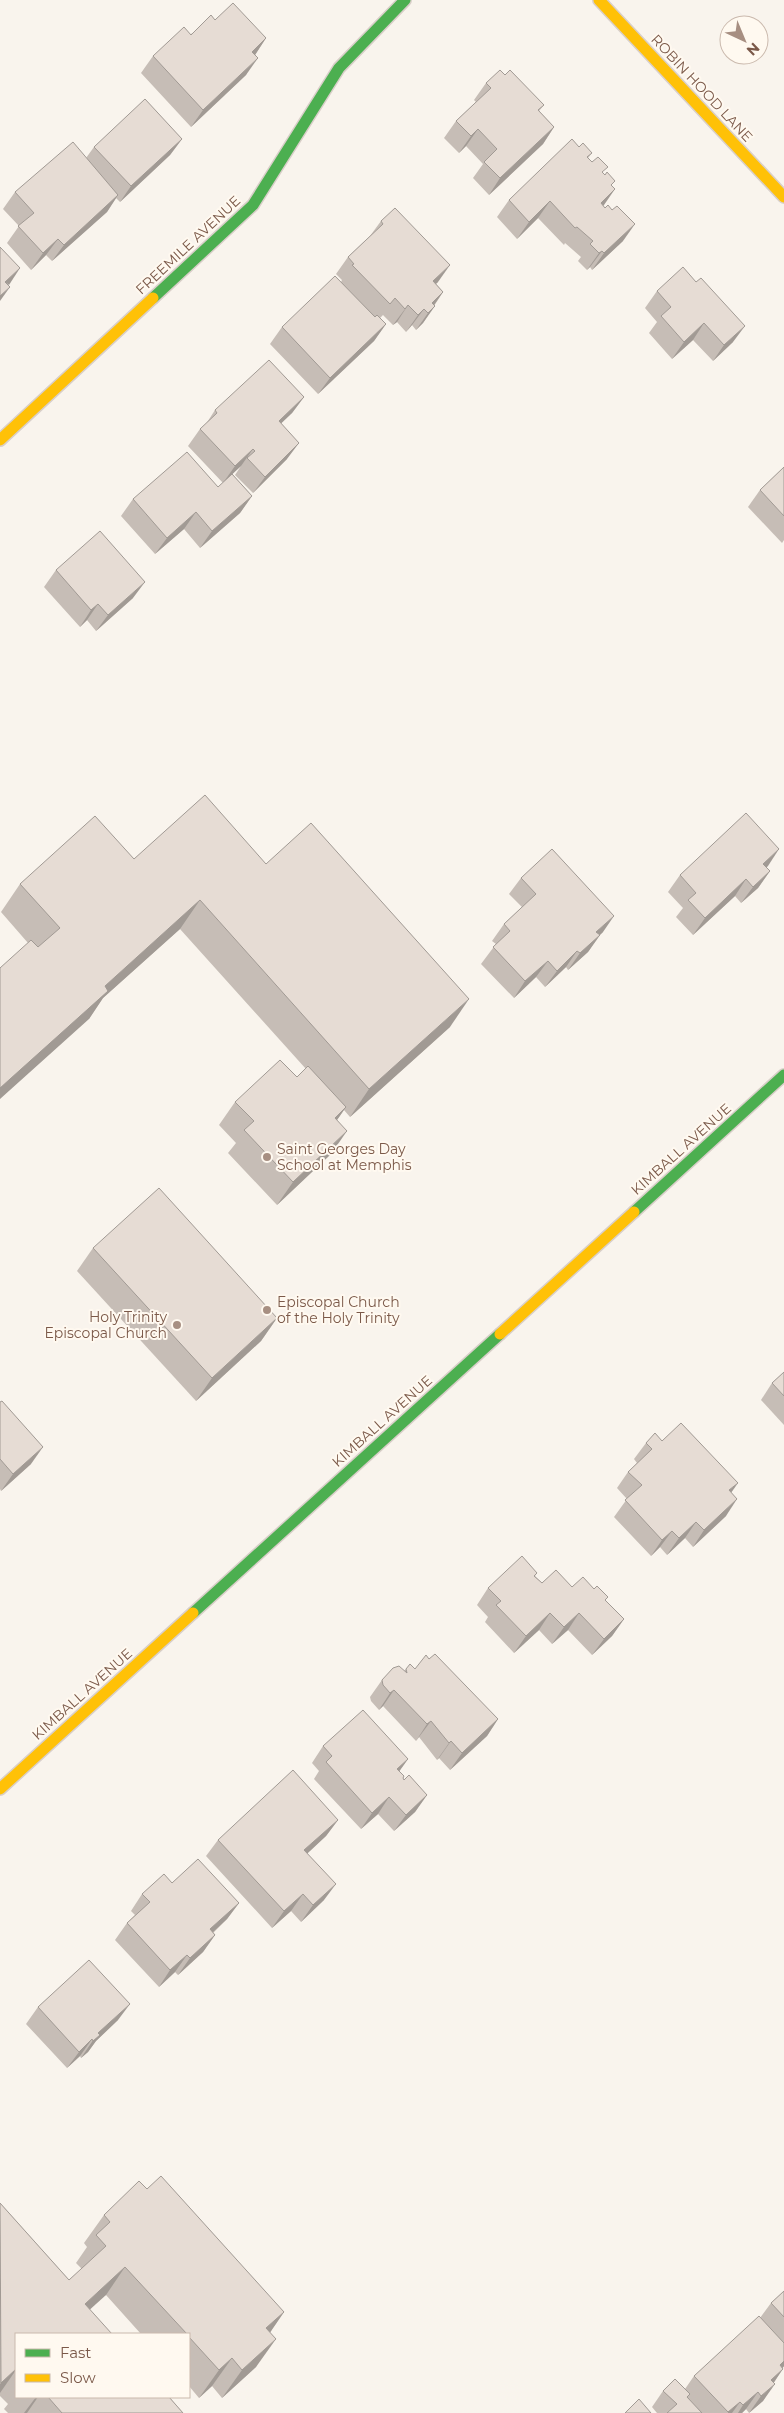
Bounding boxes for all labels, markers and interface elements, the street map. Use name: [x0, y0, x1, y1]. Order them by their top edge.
north arrow: [719, 15, 769, 65]
street label: ROBIN HOOD LANE: [648, 31, 756, 145]
street label: FREEMILE AVENUE: [132, 192, 244, 298]
street label: KIMBALL AVENUE: [627, 1099, 735, 1199]
place label: Saint Georges Day School at Memphis: [277, 1140, 412, 1174]
marker: Saint Georges Day School at Memphis: [261, 1151, 273, 1163]
place label: Episcopal Church of the Holy Trinity: [277, 1293, 400, 1327]
marker: Episcopal Church of the Holy Trinity: [261, 1304, 273, 1316]
place label: Holy Trinity Episcopal Church: [44, 1308, 167, 1342]
marker: Holy Trinity Episcopal Church: [171, 1319, 183, 1331]
street label: KIMBALL AVENUE: [328, 1371, 436, 1471]
street label: KIMBALL AVENUE: [28, 1644, 136, 1744]
legend: [15, 2333, 190, 2398]
text: Fast: [60, 2343, 91, 2362]
text: Slow: [60, 2368, 96, 2387]

